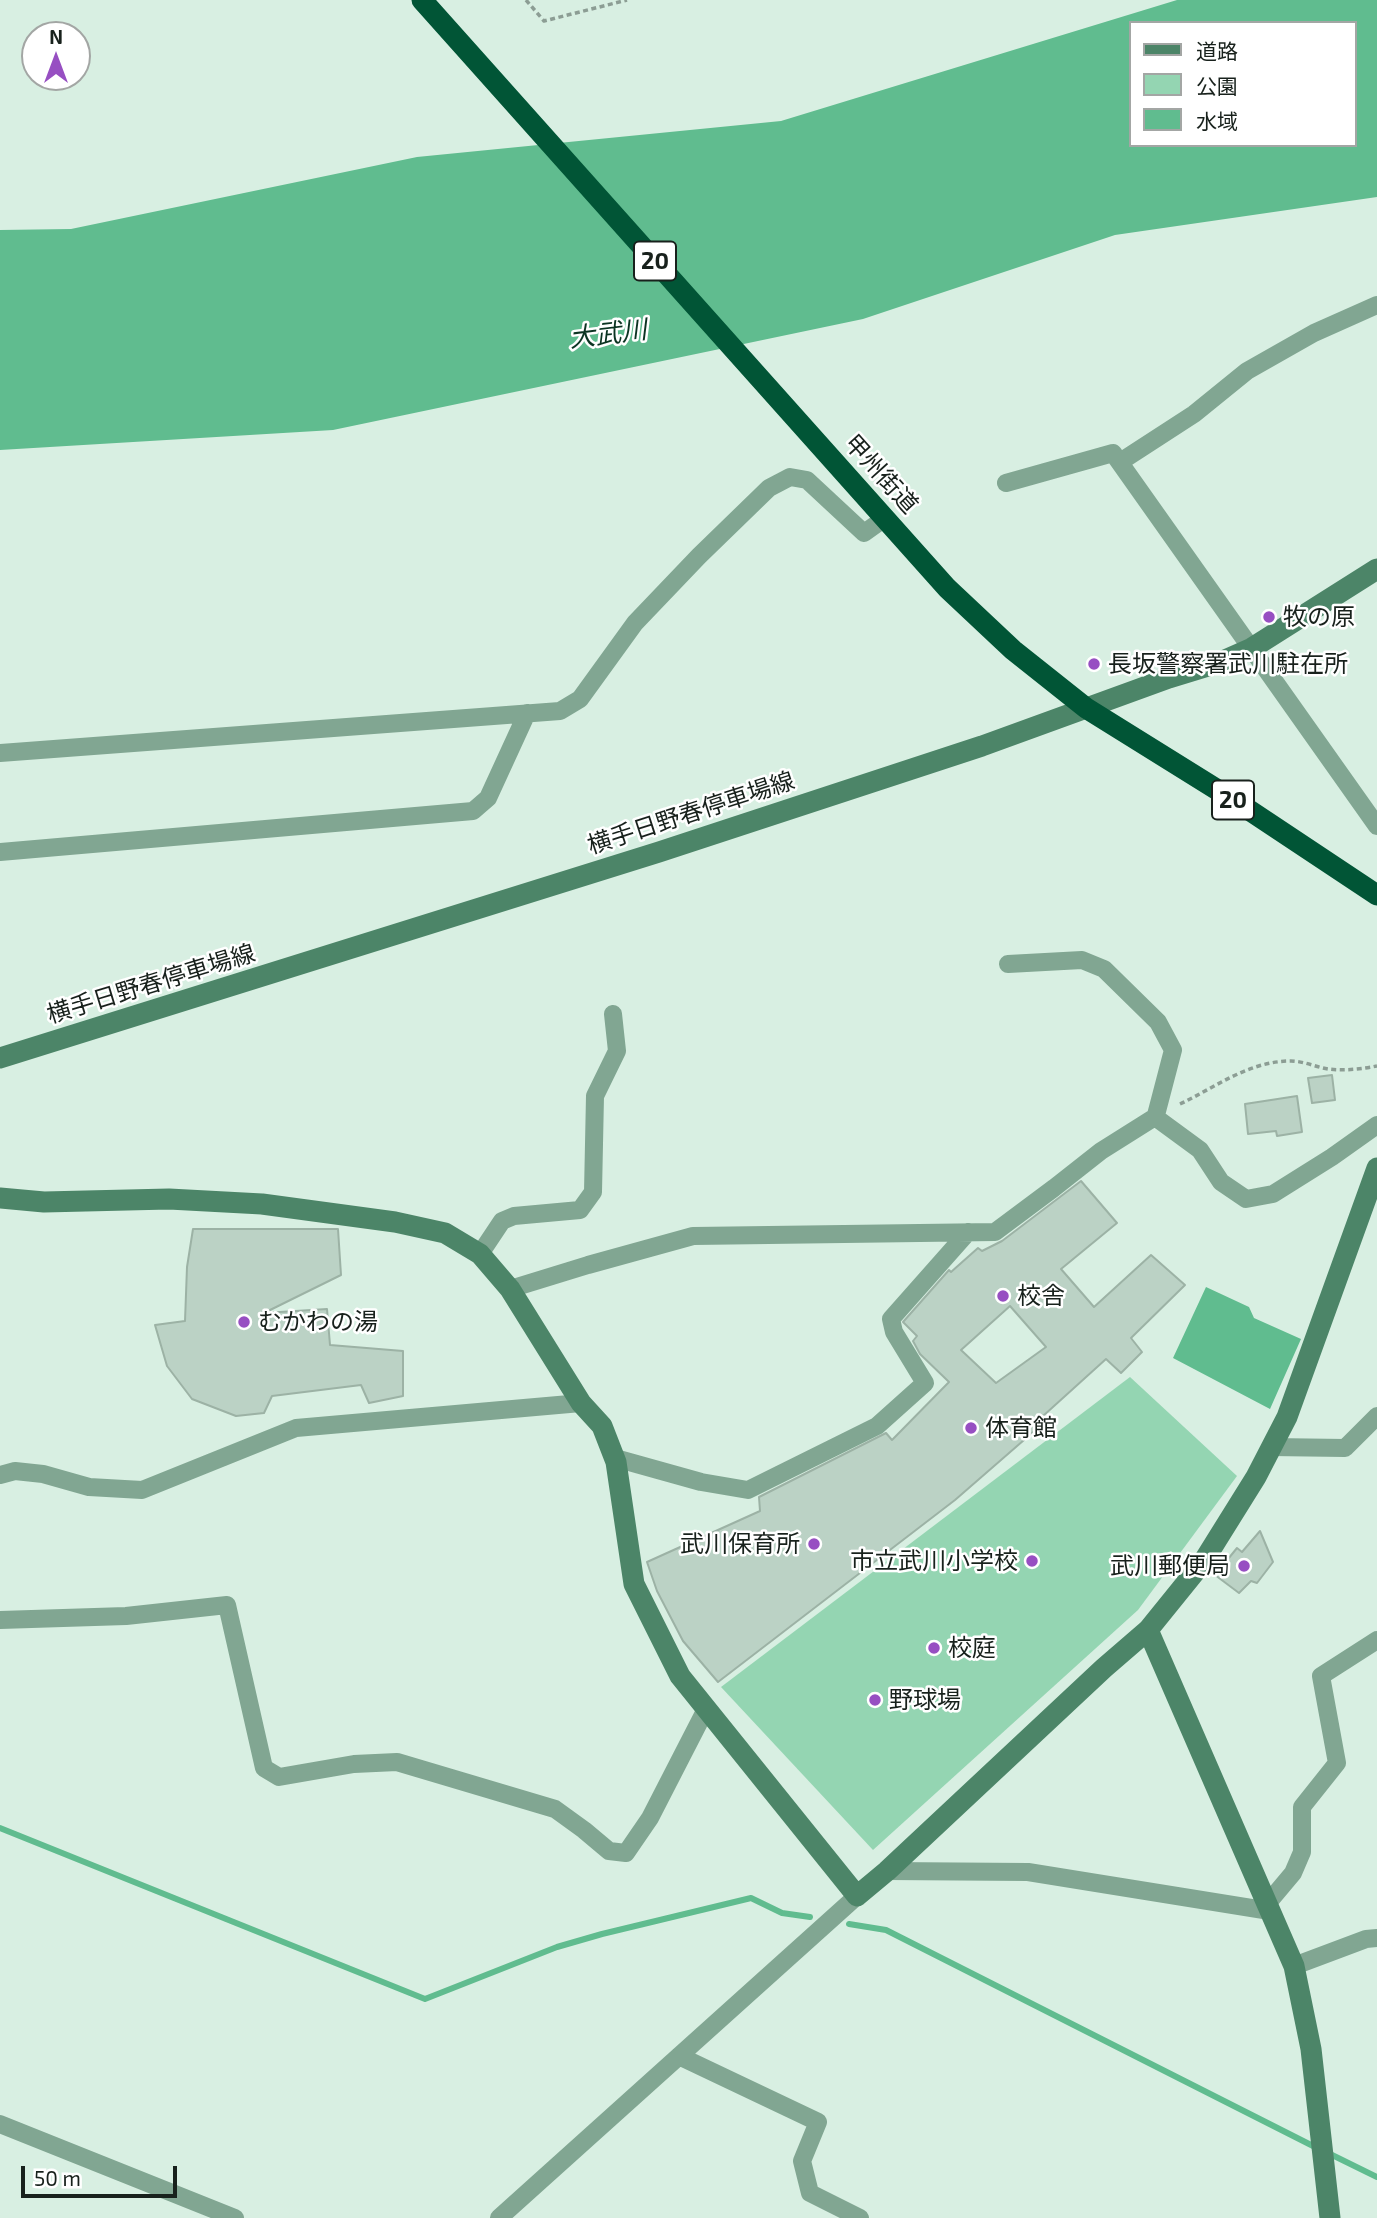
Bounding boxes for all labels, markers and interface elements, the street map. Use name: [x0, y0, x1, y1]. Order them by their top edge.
north arrow: [21, 21, 91, 91]
legend: [1128, 21, 1356, 147]
text: N: [49, 25, 63, 48]
text: 道路: [1196, 38, 1238, 63]
text: 公園: [1196, 73, 1238, 98]
text: 水域: [1196, 108, 1238, 133]
road number: 20: [634, 242, 676, 280]
water label: 大武川: [567, 314, 649, 354]
street label: 甲州街道: [838, 429, 924, 519]
place label: 牧の原: [1283, 603, 1355, 631]
marker: 牧の原: [1261, 609, 1277, 625]
place label: 長坂警察署武川駐在所: [1108, 650, 1348, 678]
marker: 長坂警察署武川駐在所: [1086, 656, 1102, 672]
street label: 横手日野春停車場線: [584, 766, 798, 860]
road number: 20: [1212, 780, 1254, 820]
street label: 横手日野春停車場線: [44, 939, 258, 1029]
place label: 校舎: [1017, 1282, 1065, 1310]
marker: 校舎: [995, 1288, 1011, 1304]
place label: むかわの湯: [258, 1308, 378, 1336]
marker: むかわの湯: [236, 1314, 252, 1330]
place label: 体育館: [985, 1414, 1057, 1442]
marker: 体育館: [963, 1420, 979, 1436]
place label: 武川保育所: [680, 1530, 800, 1558]
marker: 武川保育所: [806, 1536, 822, 1552]
place label: 市立武川小学校: [850, 1547, 1018, 1575]
place label: 武川郵便局: [1110, 1552, 1230, 1580]
marker: 市立武川小学校: [1024, 1553, 1040, 1569]
marker: 武川郵便局: [1236, 1558, 1252, 1574]
place label: 校庭: [948, 1634, 996, 1662]
marker: 校庭: [926, 1640, 942, 1656]
place label: 野球場: [889, 1686, 961, 1714]
marker: 野球場: [867, 1692, 883, 1708]
scale bar: [24, 2152, 180, 2196]
text: 50 m: [34, 2165, 81, 2190]

